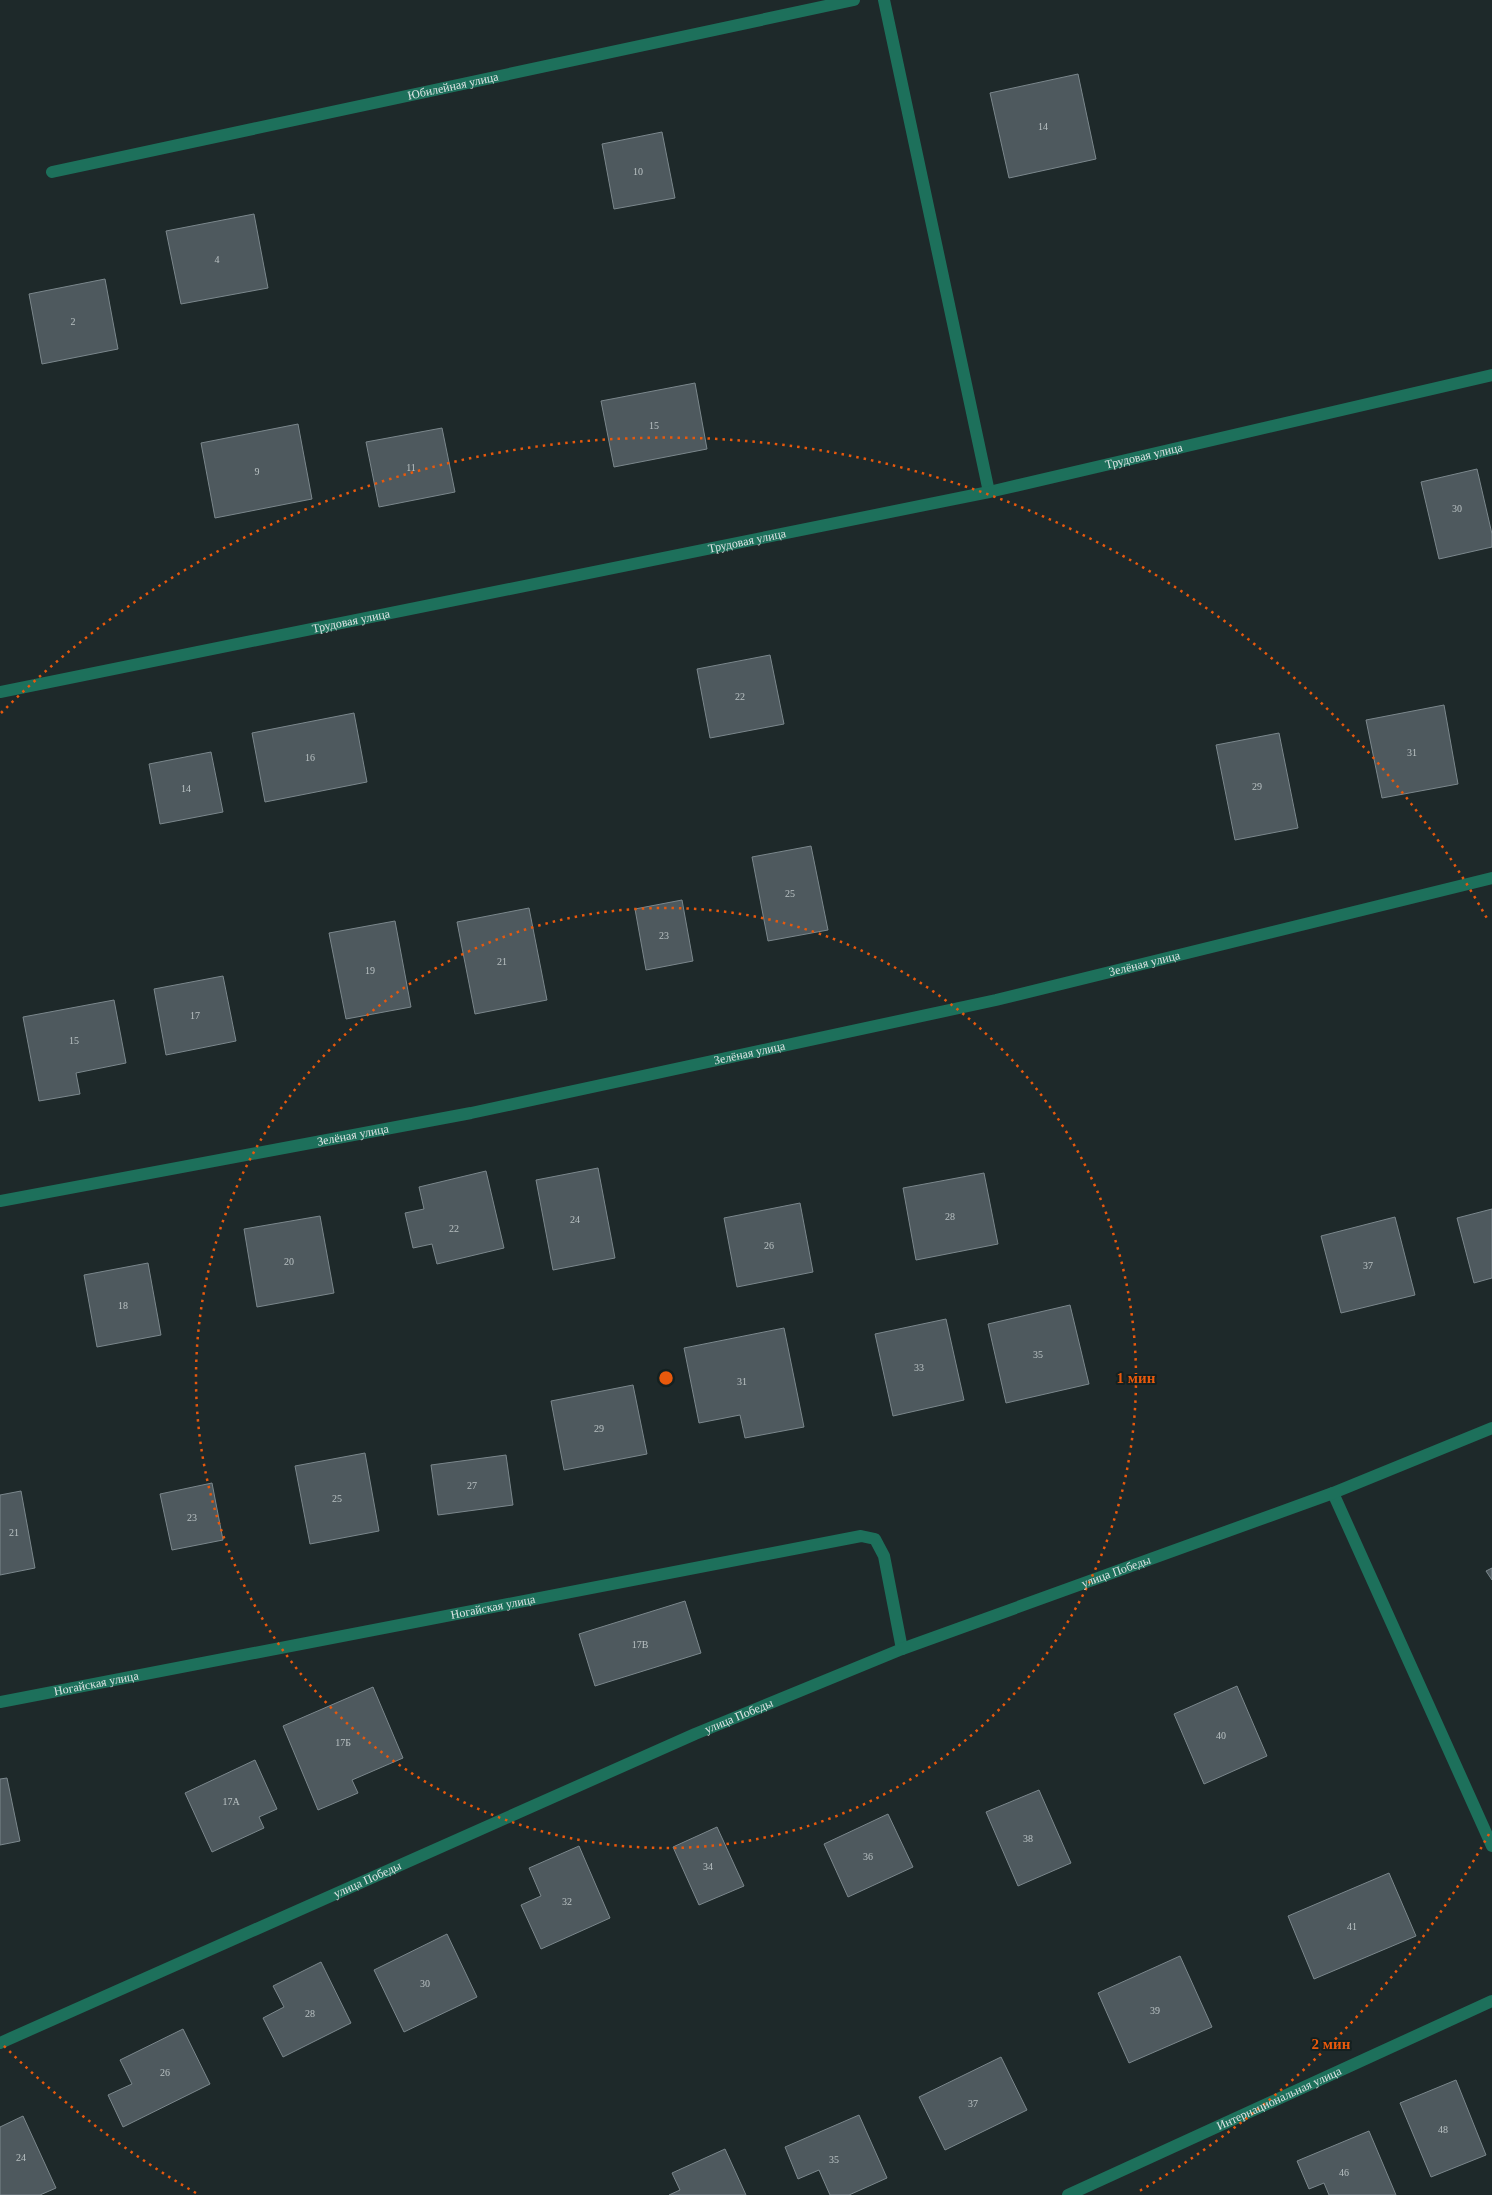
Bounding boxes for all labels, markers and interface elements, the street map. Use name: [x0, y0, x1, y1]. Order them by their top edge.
street label: Юбилейная улица: [406, 69, 500, 103]
house number: 14: [1038, 121, 1048, 132]
house number: 10: [633, 166, 643, 177]
house number: 4: [215, 254, 220, 265]
house number: 2: [71, 316, 76, 327]
house number: 15: [649, 420, 659, 431]
street label: Трудовая улица: [1104, 440, 1185, 472]
house number: 11: [406, 462, 416, 473]
house number: 9: [255, 466, 260, 477]
house number: 30: [1452, 503, 1462, 514]
street label: Трудовая улица: [707, 526, 788, 556]
street label: Трудовая улица: [311, 606, 392, 636]
house number: 22: [735, 691, 745, 702]
house number: 31: [1407, 747, 1417, 758]
house number: 16: [305, 752, 315, 763]
house number: 29: [1252, 781, 1262, 792]
house number: 14: [181, 783, 191, 794]
house number: 25: [785, 888, 795, 899]
house number: 23: [659, 930, 669, 941]
street label: Зелёная улица: [1107, 948, 1182, 979]
house number: 21: [497, 956, 507, 967]
house number: 19: [365, 965, 375, 976]
house number: 17: [190, 1010, 200, 1021]
house number: 15: [69, 1035, 79, 1046]
street label: Зелёная улица: [713, 1038, 787, 1068]
street label: Зелёная улица: [316, 1121, 391, 1149]
house number: 28: [945, 1211, 955, 1222]
house number: 24: [570, 1214, 580, 1225]
house number: 22: [449, 1223, 459, 1234]
house number: 26: [764, 1240, 774, 1251]
house number: 20: [284, 1256, 294, 1267]
house number: 37: [1363, 1260, 1373, 1271]
house number: 18: [118, 1300, 128, 1311]
house number: 35: [1033, 1349, 1043, 1360]
house number: 33: [914, 1362, 924, 1373]
centre of rings: [657, 1369, 675, 1387]
text: 1 мин: [1117, 1370, 1156, 1386]
house number: 31: [737, 1376, 747, 1387]
house number: 29: [594, 1423, 604, 1434]
house number: 27: [467, 1480, 477, 1491]
house number: 25: [332, 1493, 342, 1504]
house number: 23: [187, 1512, 197, 1523]
house number: 21: [9, 1527, 19, 1538]
street label: улица Победы: [1080, 1553, 1153, 1590]
street label: Ногайская улица: [449, 1592, 537, 1622]
house number: 17В: [632, 1639, 649, 1650]
street label: Ногайская улица: [53, 1668, 140, 1698]
street label: улица Победы: [703, 1696, 775, 1736]
house number: 40: [1216, 1730, 1226, 1741]
house number: 17Б: [335, 1737, 351, 1748]
house number: 17А: [222, 1796, 240, 1807]
house number: 38: [1023, 1833, 1033, 1844]
house number: 36: [863, 1851, 873, 1862]
street label: улица Победы: [331, 1859, 403, 1901]
house number: 34: [703, 1861, 713, 1872]
house number: 32: [562, 1896, 572, 1907]
house number: 41: [1347, 1921, 1357, 1932]
house number: 30: [420, 1978, 430, 1989]
house number: 39: [1150, 2005, 1160, 2016]
house number: 28: [305, 2008, 315, 2019]
text: 2 мин: [1312, 2036, 1351, 2052]
street label: Интернациональная улица: [1214, 2064, 1344, 2133]
house number: 26: [160, 2067, 170, 2078]
house number: 37: [968, 2098, 978, 2109]
house number: 48: [1438, 2124, 1448, 2135]
house number: 24: [16, 2152, 26, 2163]
house number: 35: [829, 2154, 839, 2165]
house number: 46: [1339, 2167, 1349, 2178]

